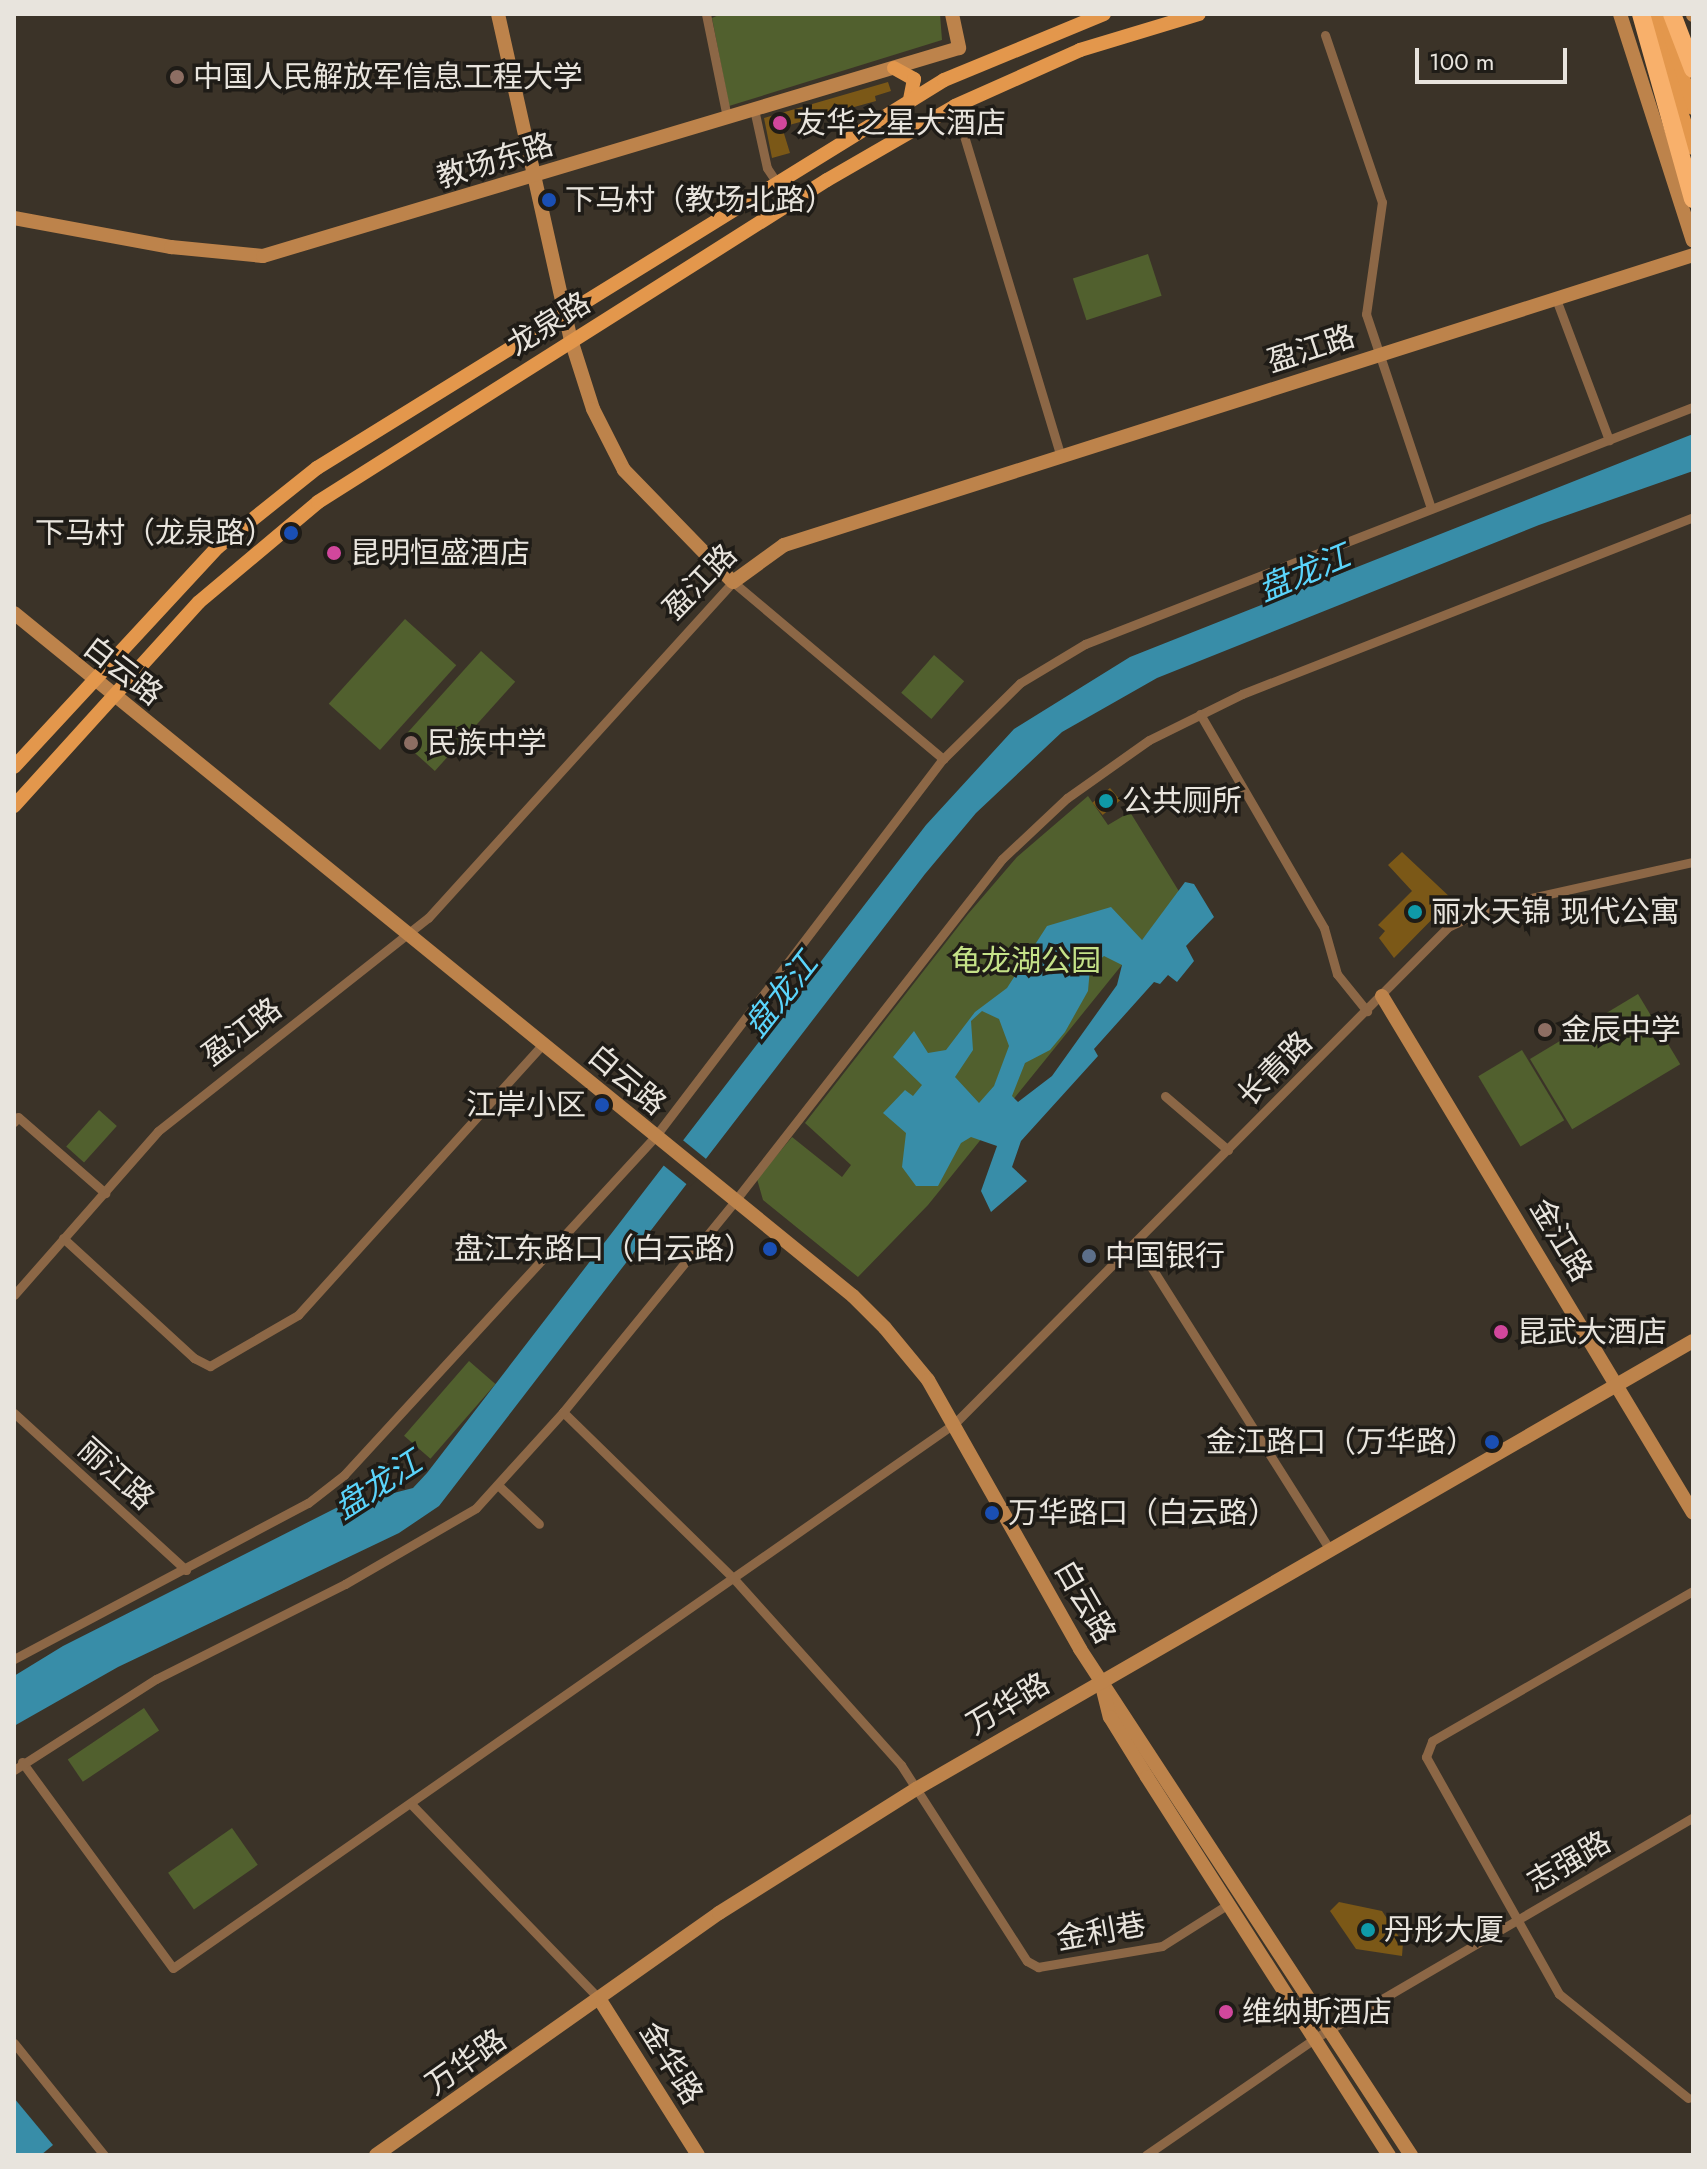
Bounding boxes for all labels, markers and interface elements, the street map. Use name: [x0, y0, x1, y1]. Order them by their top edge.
scale bar: [1419, 32, 1571, 82]
text: 100 m: [1429, 44, 1495, 79]
place label: 中国人民解放军信息工程大学: [193, 59, 583, 95]
marker: 中国人民解放军信息工程大学: [168, 68, 186, 86]
place label: 友华之星大酒店: [796, 105, 1006, 141]
marker: 友华之星大酒店: [771, 114, 789, 132]
street label: 教场东路: [432, 126, 558, 196]
place label: 下马村（教场北路）: [565, 182, 835, 218]
marker: 下马村（教场北路）: [540, 191, 558, 209]
street label: 龙泉路: [501, 285, 597, 363]
street label: 盈江路: [1263, 318, 1359, 380]
place label: 下马村（龙泉路）: [35, 515, 275, 551]
marker: 下马村（龙泉路）: [282, 524, 300, 542]
place label: 昆明恒盛酒店: [350, 535, 530, 571]
street label: 盈江路: [656, 537, 744, 627]
water label: 盘龙江: [1252, 537, 1356, 609]
marker: 昆明恒盛酒店: [325, 544, 343, 562]
street label: 白云路: [76, 629, 170, 713]
place label: 民族中学: [427, 725, 547, 761]
marker: 民族中学: [402, 734, 420, 752]
place label: 公共厕所: [1122, 783, 1242, 819]
marker: 公共厕所: [1097, 792, 1115, 810]
place label: 丽水天锦 现代公寓: [1431, 894, 1680, 930]
marker: 丽水天锦 现代公寓: [1406, 903, 1424, 921]
park label: 龟龙湖公园: [951, 943, 1101, 979]
water label: 盘龙江: [736, 945, 826, 1045]
street label: 盈江路: [195, 991, 289, 1073]
place label: 金辰中学: [1561, 1012, 1681, 1048]
marker: 金辰中学: [1536, 1021, 1554, 1039]
street label: 长青路: [1230, 1024, 1320, 1114]
street label: 白云路: [581, 1037, 673, 1123]
place label: 江岸小区: [466, 1087, 586, 1123]
marker: 江岸小区: [593, 1096, 611, 1114]
street label: 金江路: [1522, 1192, 1600, 1288]
place label: 盘江东路口（白云路）: [454, 1231, 754, 1267]
place label: 中国银行: [1105, 1238, 1225, 1274]
marker: 盘江东路口（白云路）: [761, 1240, 779, 1258]
marker: 中国银行: [1080, 1247, 1098, 1265]
place label: 昆武大酒店: [1517, 1314, 1667, 1350]
marker: 昆武大酒店: [1492, 1323, 1510, 1341]
place label: 金江路口（万华路）: [1206, 1424, 1476, 1460]
street label: 丽江路: [71, 1431, 161, 1517]
marker: 金江路口（万华路）: [1483, 1433, 1501, 1451]
water label: 盘龙江: [327, 1443, 429, 1527]
place label: 万华路口（白云路）: [1008, 1495, 1278, 1531]
marker: 万华路口（白云路）: [983, 1504, 1001, 1522]
street label: 白云路: [1047, 1554, 1123, 1650]
street label: 万华路: [960, 1665, 1056, 1743]
street label: 志强路: [1521, 1824, 1617, 1900]
street label: 金利巷: [1054, 1906, 1148, 1958]
place label: 丹彤大厦: [1384, 1912, 1504, 1948]
marker: 丹彤大厦: [1359, 1921, 1377, 1939]
place label: 维纳斯酒店: [1242, 1994, 1392, 2030]
marker: 维纳斯酒店: [1217, 2003, 1235, 2021]
street label: 金华路: [632, 2015, 710, 2111]
street label: 万华路: [419, 2021, 513, 2103]

